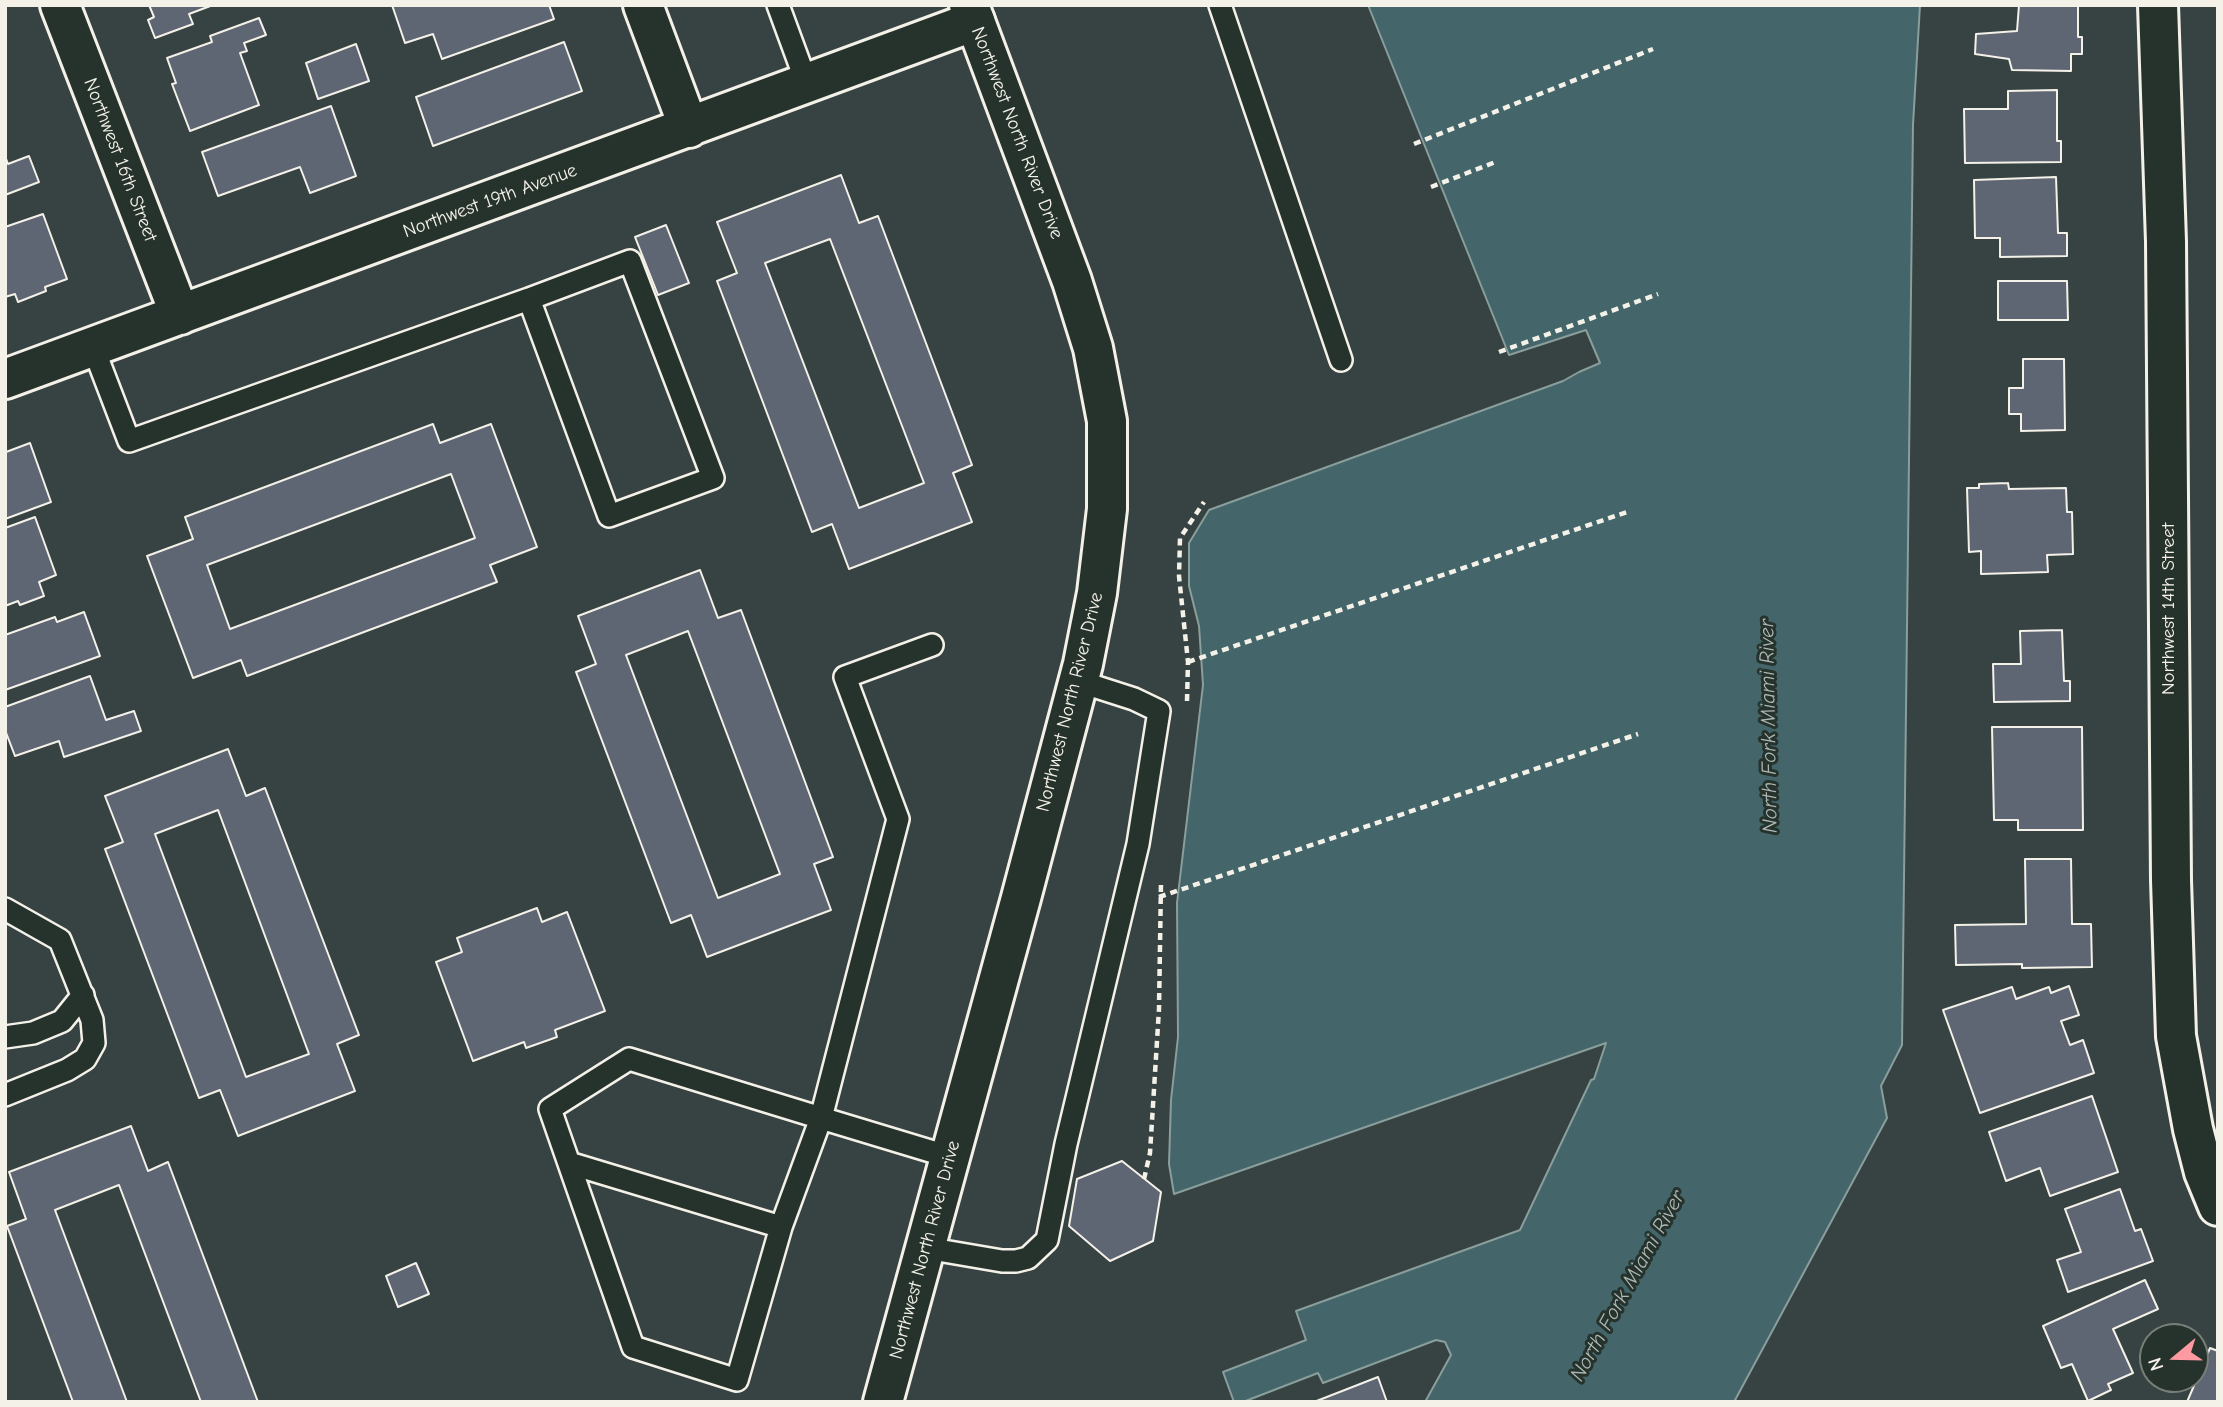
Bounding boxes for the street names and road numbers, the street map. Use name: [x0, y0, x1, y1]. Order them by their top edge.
street label: Northwest North River Drive: [966, 24, 1068, 242]
street label: Northwest 16th Street: [78, 75, 162, 245]
street label: Northwest 19th Avenue: [400, 159, 580, 243]
street label: Northwest 14th Street: [2158, 523, 2180, 695]
street label: Northwest North River Drive: [1032, 590, 1108, 814]
street label: Northwest North River Drive: [885, 1138, 965, 1362]

